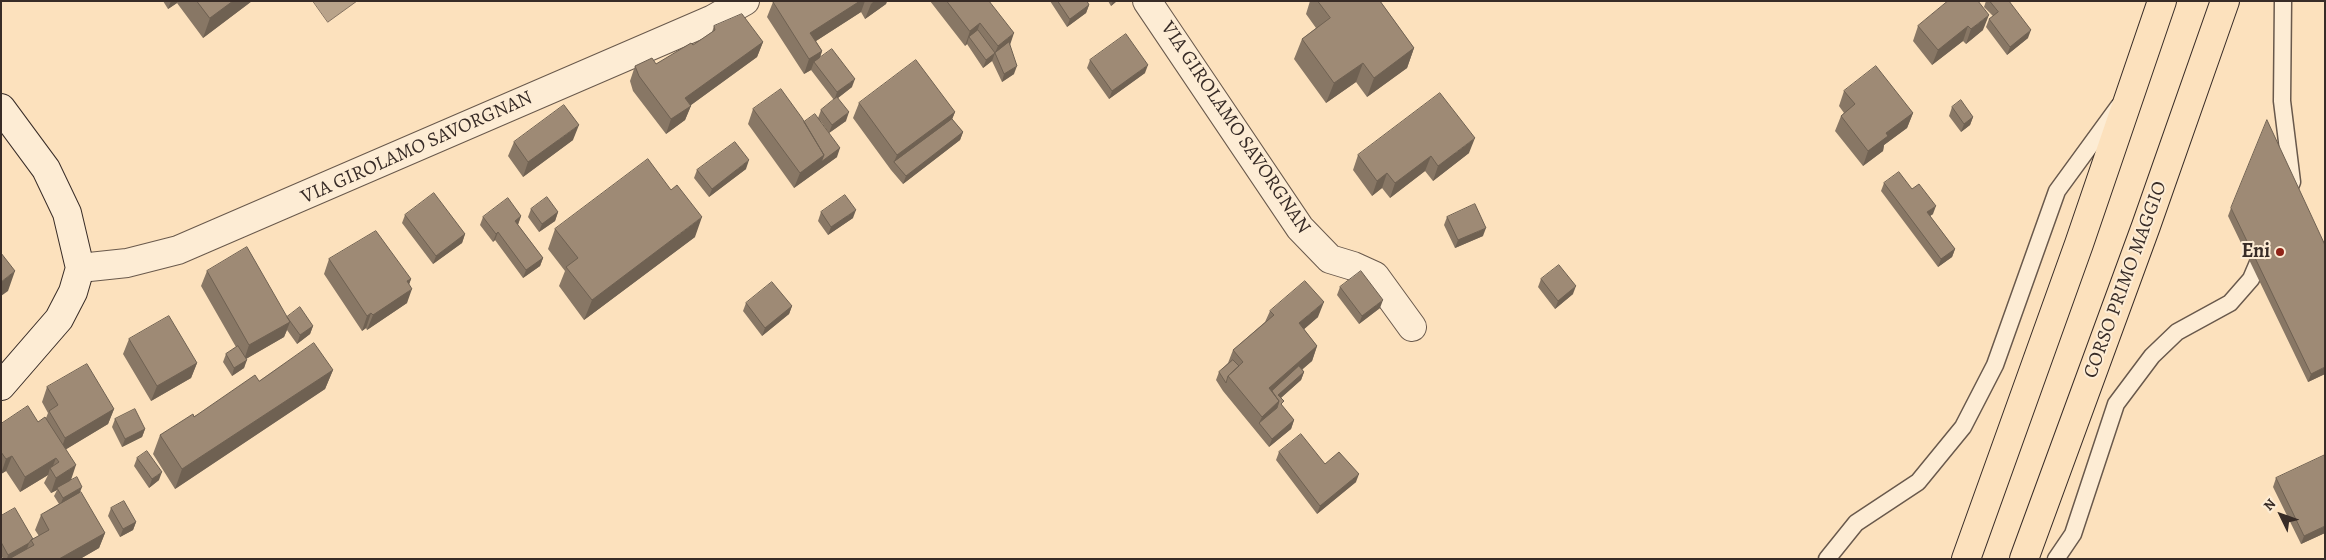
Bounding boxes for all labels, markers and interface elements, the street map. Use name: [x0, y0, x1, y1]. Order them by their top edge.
street label: VIA GIROLAMO SAVORGNAN: [1155, 17, 1315, 239]
street label: VIA GIROLAMO SAVORGNAN: [298, 86, 536, 210]
street label: CORSO PRIMO MAGGIO: [2079, 178, 2173, 382]
place label: Eni: [2241, 240, 2270, 264]
marker: Eni: [2274, 246, 2286, 258]
north arrow: [2256, 490, 2306, 540]
text: N: [2259, 494, 2280, 515]

